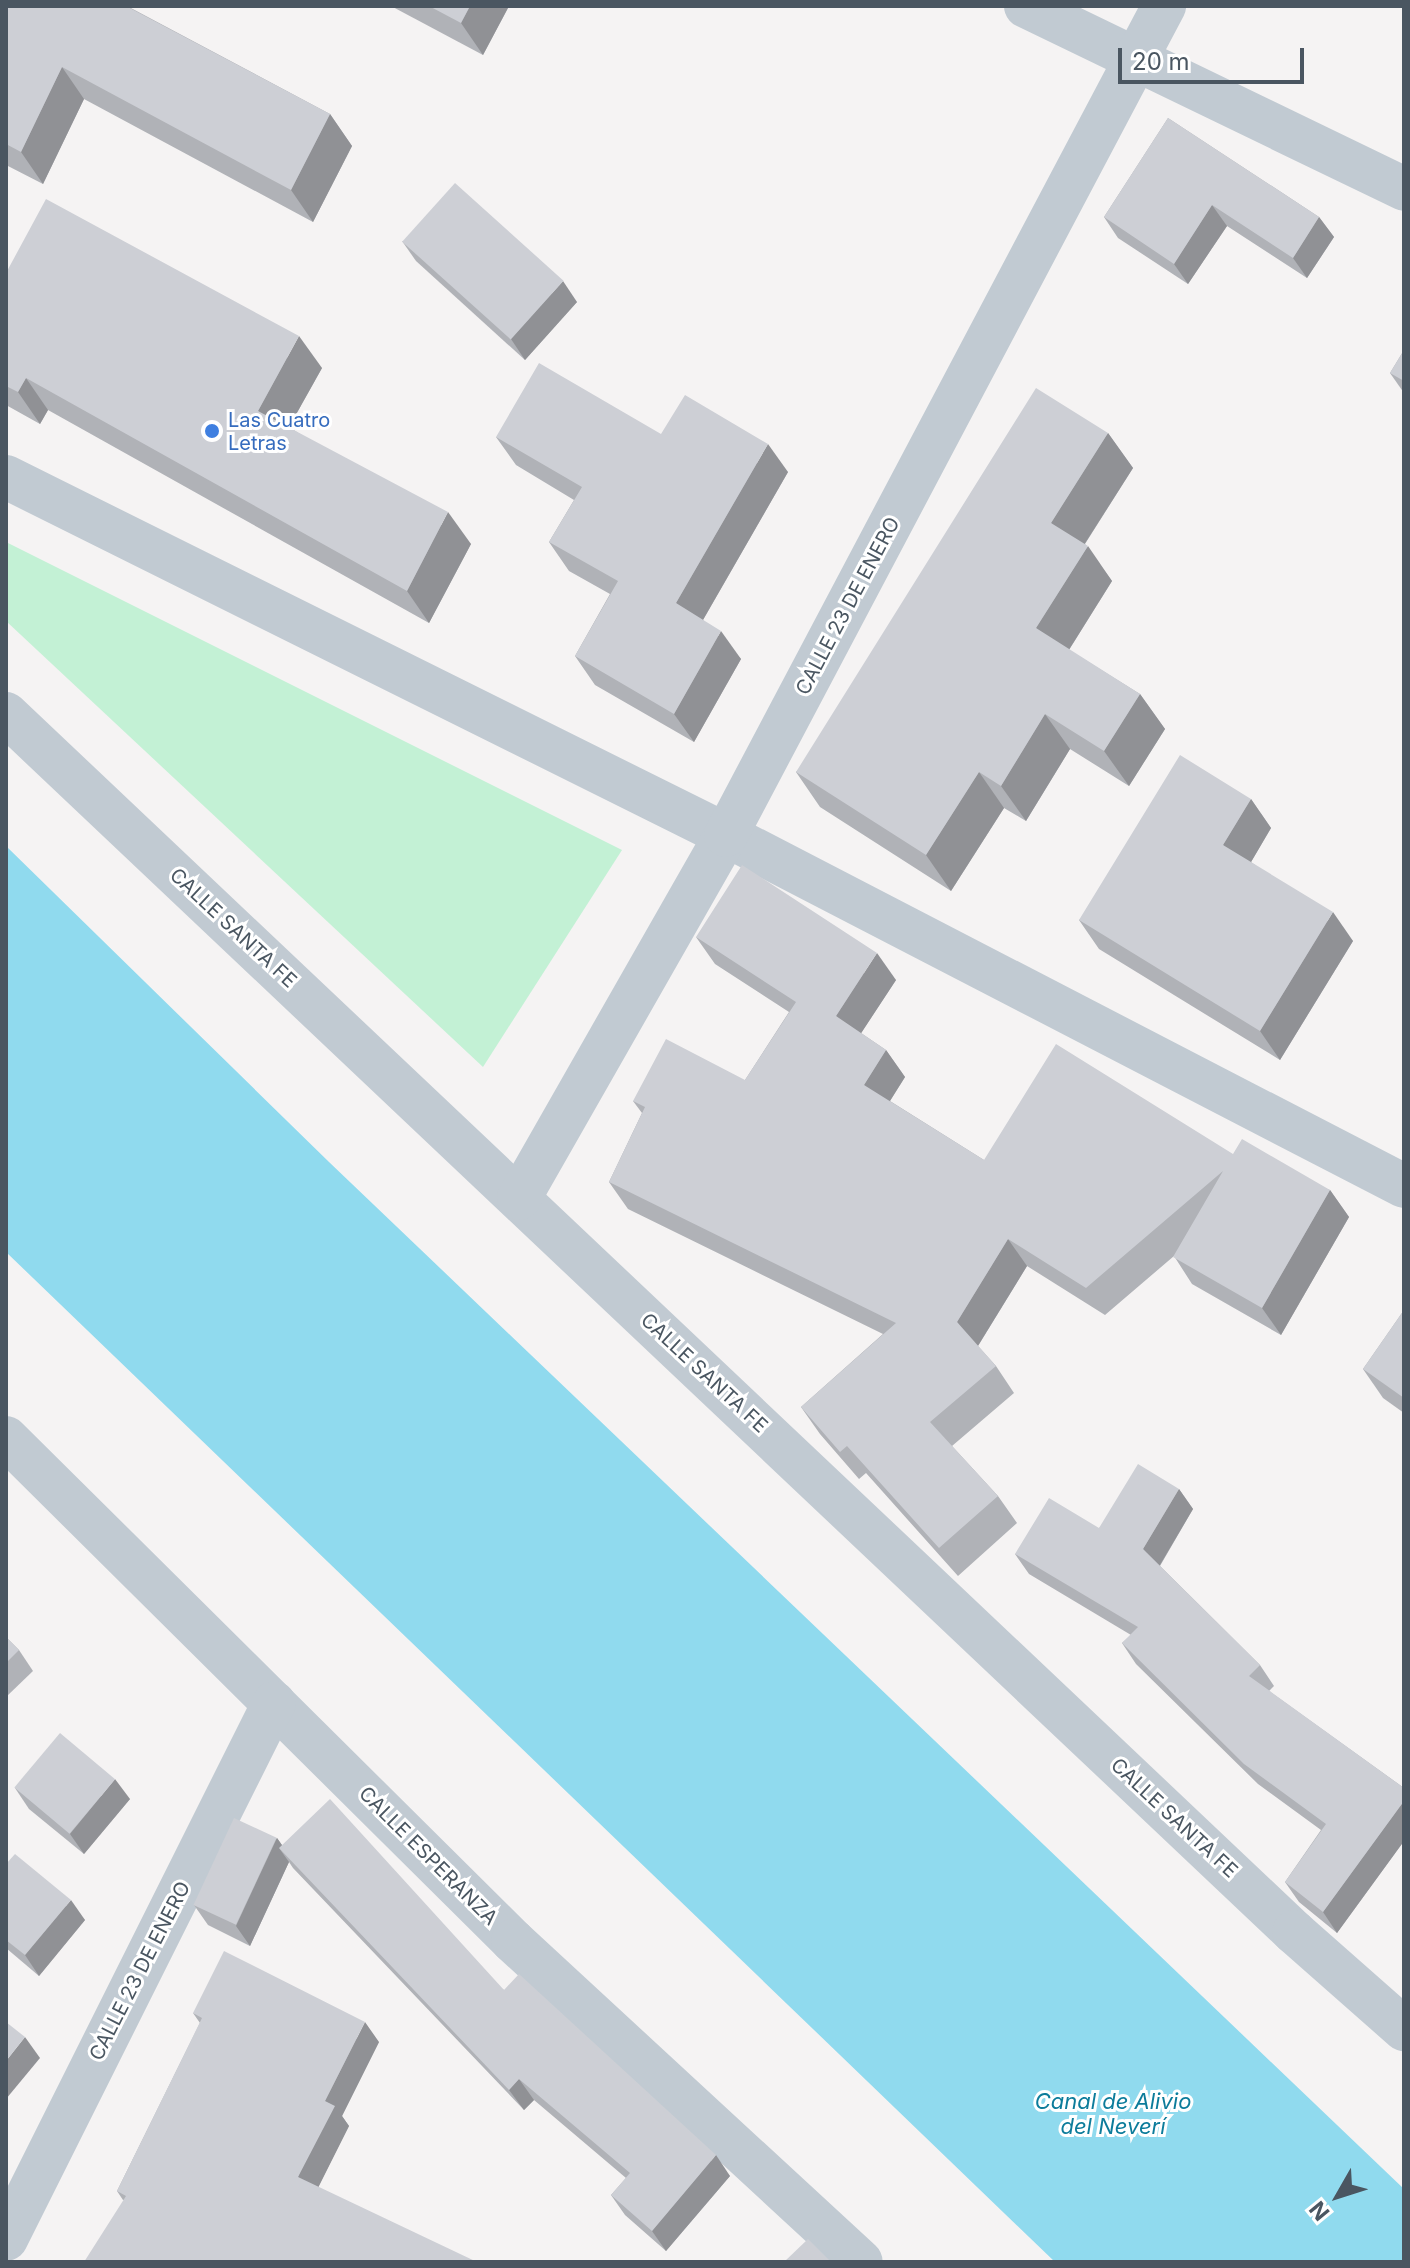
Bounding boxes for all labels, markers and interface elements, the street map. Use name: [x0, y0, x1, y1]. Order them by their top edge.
scale bar: [1122, 32, 1308, 82]
text: 20 m: [1132, 47, 1190, 76]
place label: Las Cuatro Letras: [228, 408, 330, 455]
marker: Las Cuatro Letras: [203, 422, 221, 440]
street label: CALLE 23 DE ENERO: [791, 513, 905, 699]
street label: CALLE SANTA FE: [165, 863, 301, 993]
street label: CALLE SANTA FE: [636, 1308, 772, 1438]
street label: CALLE SANTA FE: [1106, 1753, 1242, 1883]
street label: CALLE ESPERANZA: [354, 1782, 502, 1930]
street label: CALLE 23 DE ENERO: [84, 1877, 196, 2065]
water label: Canal de Alivio del Neverí: [1035, 2088, 1191, 2140]
north arrow: [1298, 2156, 1378, 2236]
text: N: [1304, 2196, 1335, 2226]

